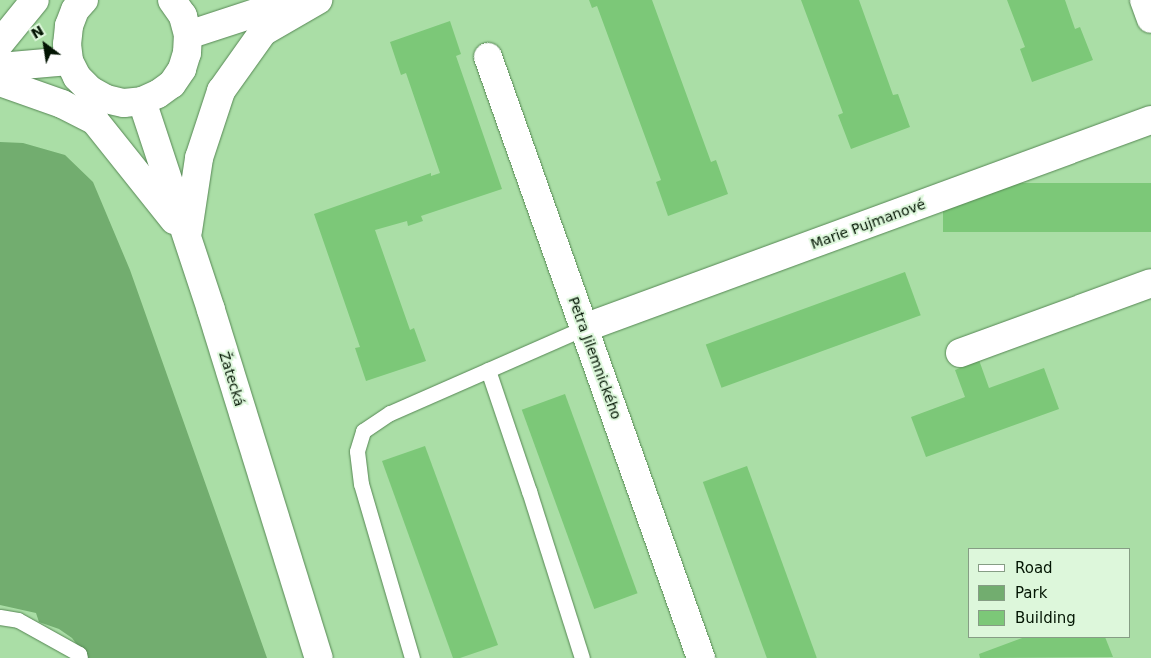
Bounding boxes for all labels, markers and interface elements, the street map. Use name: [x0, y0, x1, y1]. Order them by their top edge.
north arrow: [20, 20, 70, 70]
text: N: [28, 22, 46, 42]
street label: Marie Pujmanové: [808, 195, 928, 253]
street label: Petra Jilemnického: [565, 294, 625, 422]
street label: Žatecká: [216, 350, 248, 408]
legend: [968, 548, 1131, 638]
text: Road: [1015, 559, 1053, 577]
text: Park: [1015, 584, 1047, 602]
text: Building: [1015, 609, 1076, 627]

